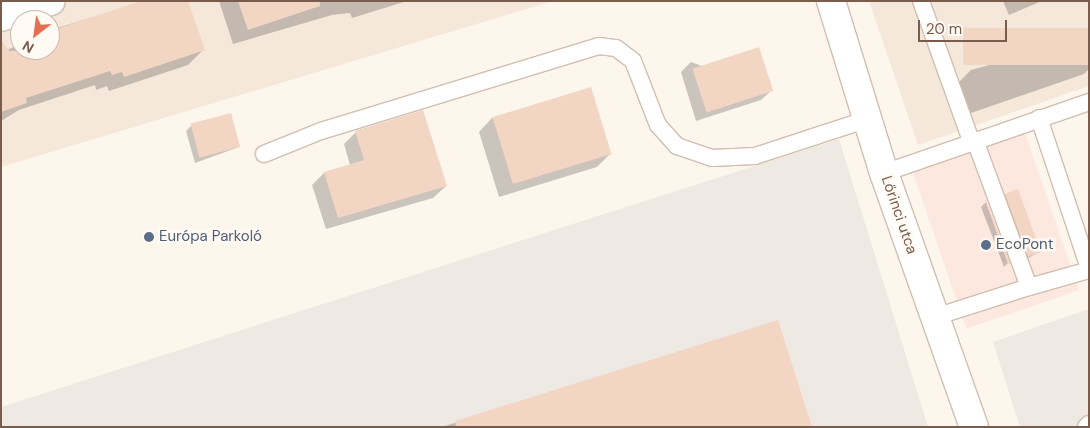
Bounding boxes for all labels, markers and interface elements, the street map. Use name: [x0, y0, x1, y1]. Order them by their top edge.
north arrow: [10, 10, 60, 60]
scale bar: [920, 10, 1009, 42]
text: 20 m: [926, 19, 962, 39]
text: N: [19, 37, 37, 57]
street label: Lőrinci utca: [877, 174, 921, 256]
place label: Európa Parkoló: [159, 228, 262, 246]
marker: Európa Parkoló: [143, 231, 155, 243]
place label: EcoPont: [996, 236, 1054, 254]
marker: EcoPont: [980, 239, 992, 251]

